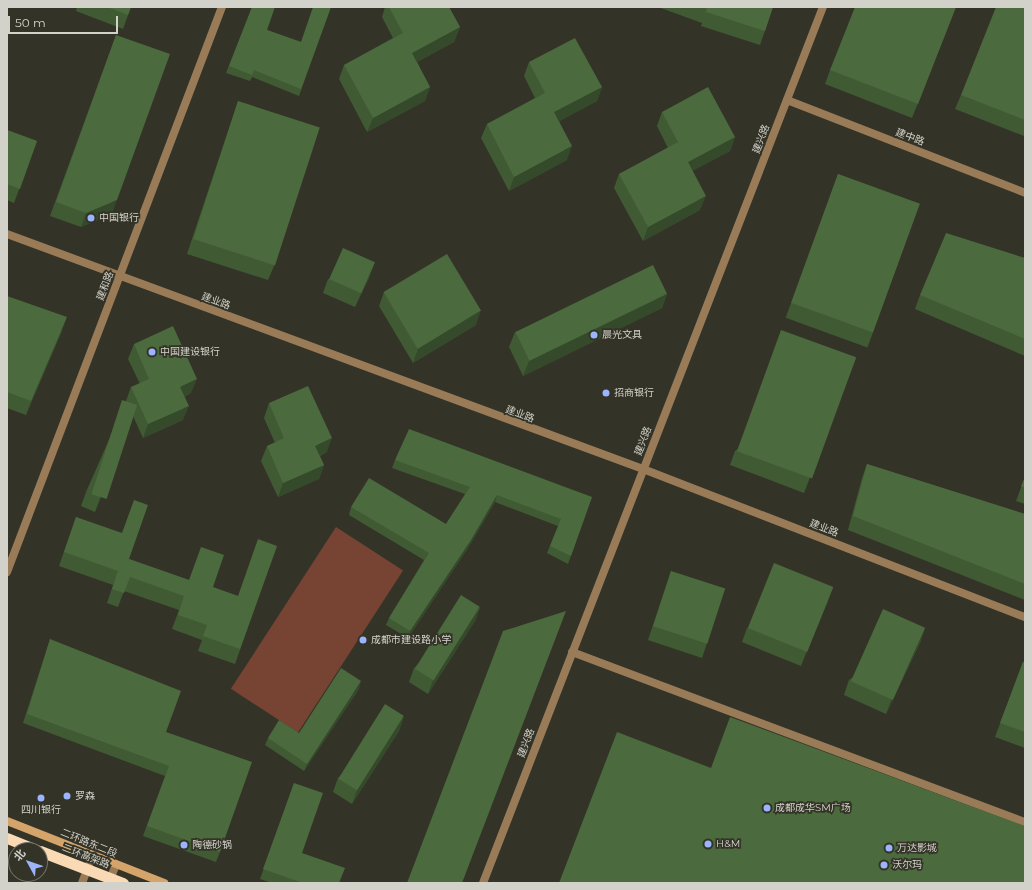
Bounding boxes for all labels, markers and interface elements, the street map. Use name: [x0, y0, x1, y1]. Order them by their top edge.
scale bar: [10, 8, 120, 34]
text: 50 m: [15, 15, 46, 30]
street label: 建兴路: [750, 123, 772, 155]
street label: 建中路: [894, 126, 926, 148]
place label: 中国银行: [99, 212, 139, 224]
marker: 中国银行: [86, 213, 96, 223]
street label: 建和路: [94, 270, 116, 302]
street label: 建业路: [200, 290, 232, 312]
place label: 晨光文具: [602, 329, 642, 341]
marker: 晨光文具: [589, 330, 599, 340]
place label: 中国建设银行: [160, 346, 220, 358]
marker: 中国建设银行: [147, 347, 157, 357]
place label: 招商银行: [614, 387, 654, 399]
marker: 招商银行: [601, 388, 611, 398]
street label: 建业路: [504, 403, 536, 425]
street label: 建兴路: [632, 425, 654, 457]
street label: 建业路: [808, 517, 840, 539]
place label: 成都市建设路小学: [371, 634, 451, 646]
marker: 成都市建设路小学: [358, 635, 368, 645]
street label: 建兴路: [515, 727, 537, 759]
place label: 罗森: [75, 790, 95, 802]
marker: 罗森: [62, 791, 72, 801]
marker: 四川银行: [36, 793, 46, 803]
place label: 成都成华SM广场: [775, 802, 851, 814]
marker: 成都成华SM广场: [762, 803, 772, 813]
place label: 四川银行: [21, 804, 61, 816]
street label: 二环路东二段: [59, 826, 119, 860]
place label: H&M: [716, 838, 740, 850]
place label: 陶德砂锅: [192, 839, 232, 851]
marker: H&M: [703, 839, 713, 849]
marker: 陶德砂锅: [179, 840, 189, 850]
street label: 二环高架路: [61, 841, 111, 871]
north arrow: [8, 842, 48, 882]
place label: 万达影城: [897, 842, 937, 854]
marker: 万达影城: [884, 843, 894, 853]
text: 北: [11, 846, 28, 864]
place label: 沃尔玛: [892, 859, 922, 871]
marker: 沃尔玛: [879, 860, 889, 870]

